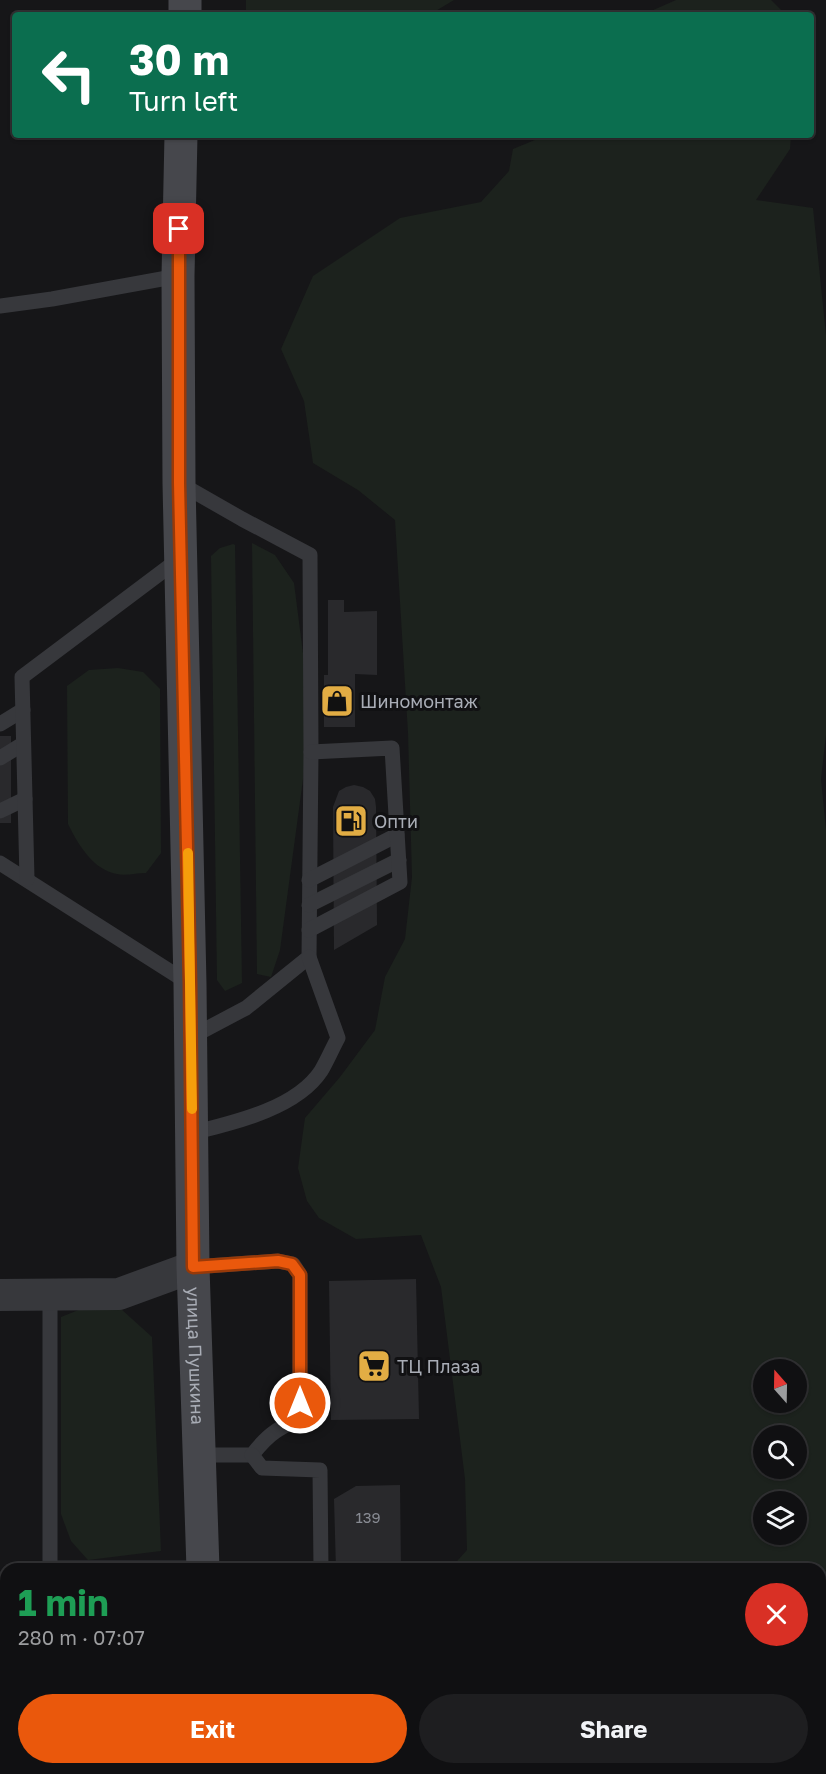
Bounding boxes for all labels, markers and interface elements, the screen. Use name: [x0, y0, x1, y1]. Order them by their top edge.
text: 30 m: [129, 34, 229, 84]
icon: left: [30, 36, 108, 114]
text: Turn left: [129, 85, 238, 117]
pin: [153, 203, 204, 254]
icon: arrive: [162, 212, 195, 245]
shop icon: Шиномонтаж: [319, 683, 355, 719]
place label: Шиномонтаж: [360, 690, 478, 712]
fuel station icon: Опти: [333, 803, 369, 839]
place label: Опти: [374, 810, 418, 832]
street label: улица Пушкина: [183, 1286, 209, 1425]
supermarket icon: ТЦ Плаза: [356, 1348, 392, 1384]
place label: ТЦ Плаза: [397, 1355, 480, 1377]
north arrow: [753, 1359, 807, 1413]
map controls: [753, 1359, 807, 1545]
position arrow: [268, 1371, 332, 1435]
button: search: [753, 1425, 807, 1479]
button: layers: [753, 1491, 807, 1545]
house number: 139: [355, 1508, 381, 1526]
text: 1 min: [18, 1581, 109, 1624]
button: close: [745, 1583, 808, 1646]
text: 280 m · 07:07: [18, 1625, 145, 1649]
button: Exit: [18, 1694, 407, 1763]
button: Share: [419, 1694, 808, 1763]

